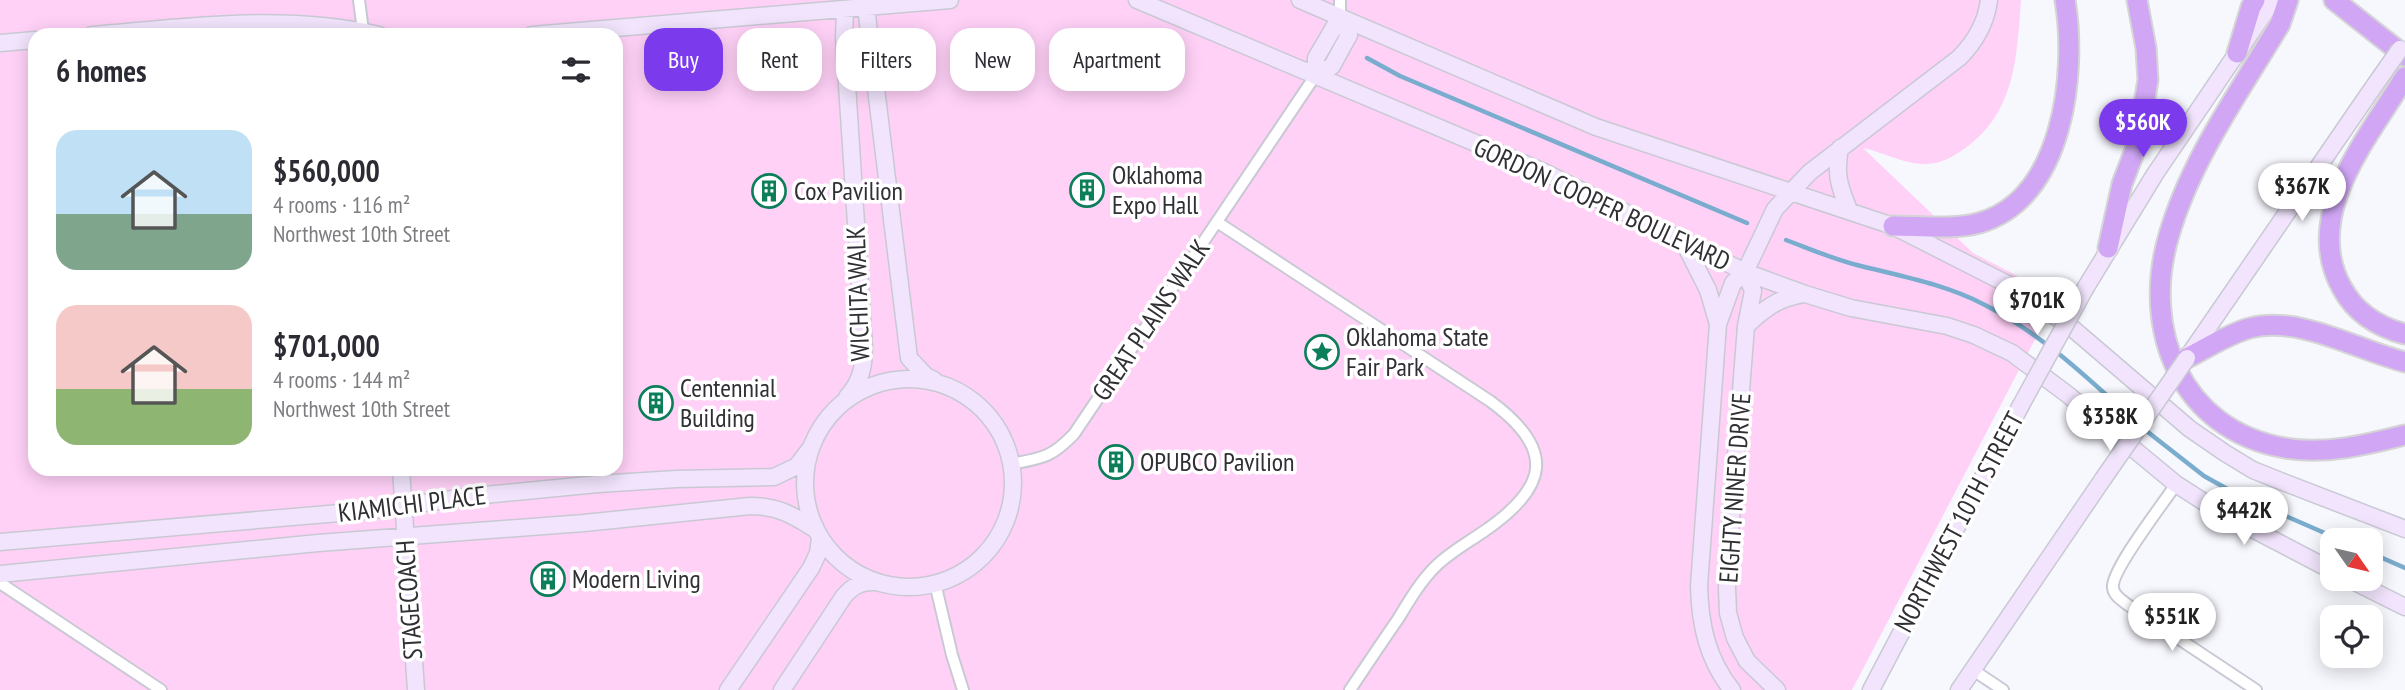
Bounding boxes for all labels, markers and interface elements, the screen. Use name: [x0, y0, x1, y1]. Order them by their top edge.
chip: Buy: [644, 28, 723, 91]
chip: Rent: [737, 28, 822, 91]
chip: Filters: [836, 28, 936, 91]
chip: New: [950, 28, 1035, 91]
chip: Apartment: [1049, 28, 1185, 91]
text: 6 homes: [56, 51, 147, 90]
icon: filters: [557, 51, 595, 89]
pin: $560K: [2094, 100, 2192, 159]
text: $560K: [2115, 107, 2171, 136]
street label: GORDON COOPER BOULEVARD: [1469, 130, 1736, 277]
text: $560,000: [273, 151, 380, 190]
icon: home: [112, 158, 196, 242]
place label: Oklahoma Expo Hall: [1112, 158, 1203, 221]
pin: $367K: [2253, 164, 2351, 223]
building icon: Oklahoma Expo Hall: [1068, 171, 1106, 209]
text: $367K: [2274, 171, 2330, 200]
building icon: Cox Pavilion: [750, 172, 788, 210]
place label: Cox Pavilion: [794, 174, 903, 207]
text: 4 rooms · 116 m²: [273, 190, 410, 219]
text: Northwest 10th Street: [273, 219, 450, 248]
street label: WICHITA WALK: [839, 226, 876, 362]
street label: GREAT PLAINS WALK: [1084, 233, 1217, 407]
pin: $701K: [1988, 278, 2086, 337]
text: $701K: [2009, 285, 2065, 314]
place label: Oklahoma State Fair Park: [1346, 320, 1489, 383]
text: $701,000: [273, 326, 380, 365]
icon: home: [112, 333, 196, 417]
place icon: Oklahoma State Fair Park: [1303, 333, 1341, 371]
text: 4 rooms · 144 m²: [273, 365, 410, 394]
place label: Centennial Building: [680, 371, 776, 434]
building icon: Centennial Building: [637, 384, 675, 422]
street label: EIGHTY NINER DRIVE: [1711, 392, 1758, 584]
pin: $358K: [2061, 393, 2159, 453]
text: Northwest 10th Street: [273, 394, 450, 423]
text: $358K: [2082, 401, 2138, 430]
street label: NORTHWEST 10TH STREET: [1887, 406, 2031, 638]
building icon: OPUBCO Pavilion: [1097, 443, 1135, 481]
place label: OPUBCO Pavilion: [1140, 445, 1294, 478]
street label: KIAMICHI PLACE: [336, 478, 488, 529]
pin: $442K: [2195, 488, 2293, 547]
text: $442K: [2216, 495, 2272, 524]
north arrow: [2320, 528, 2384, 592]
map controls: [2320, 528, 2383, 668]
street label: STAGECOACH: [388, 539, 429, 661]
building icon: Modern Living: [529, 560, 567, 598]
place label: Modern Living: [572, 562, 701, 595]
pin: $551K: [2123, 594, 2221, 653]
text: $551K: [2144, 601, 2200, 630]
button: locate: [2320, 605, 2383, 668]

